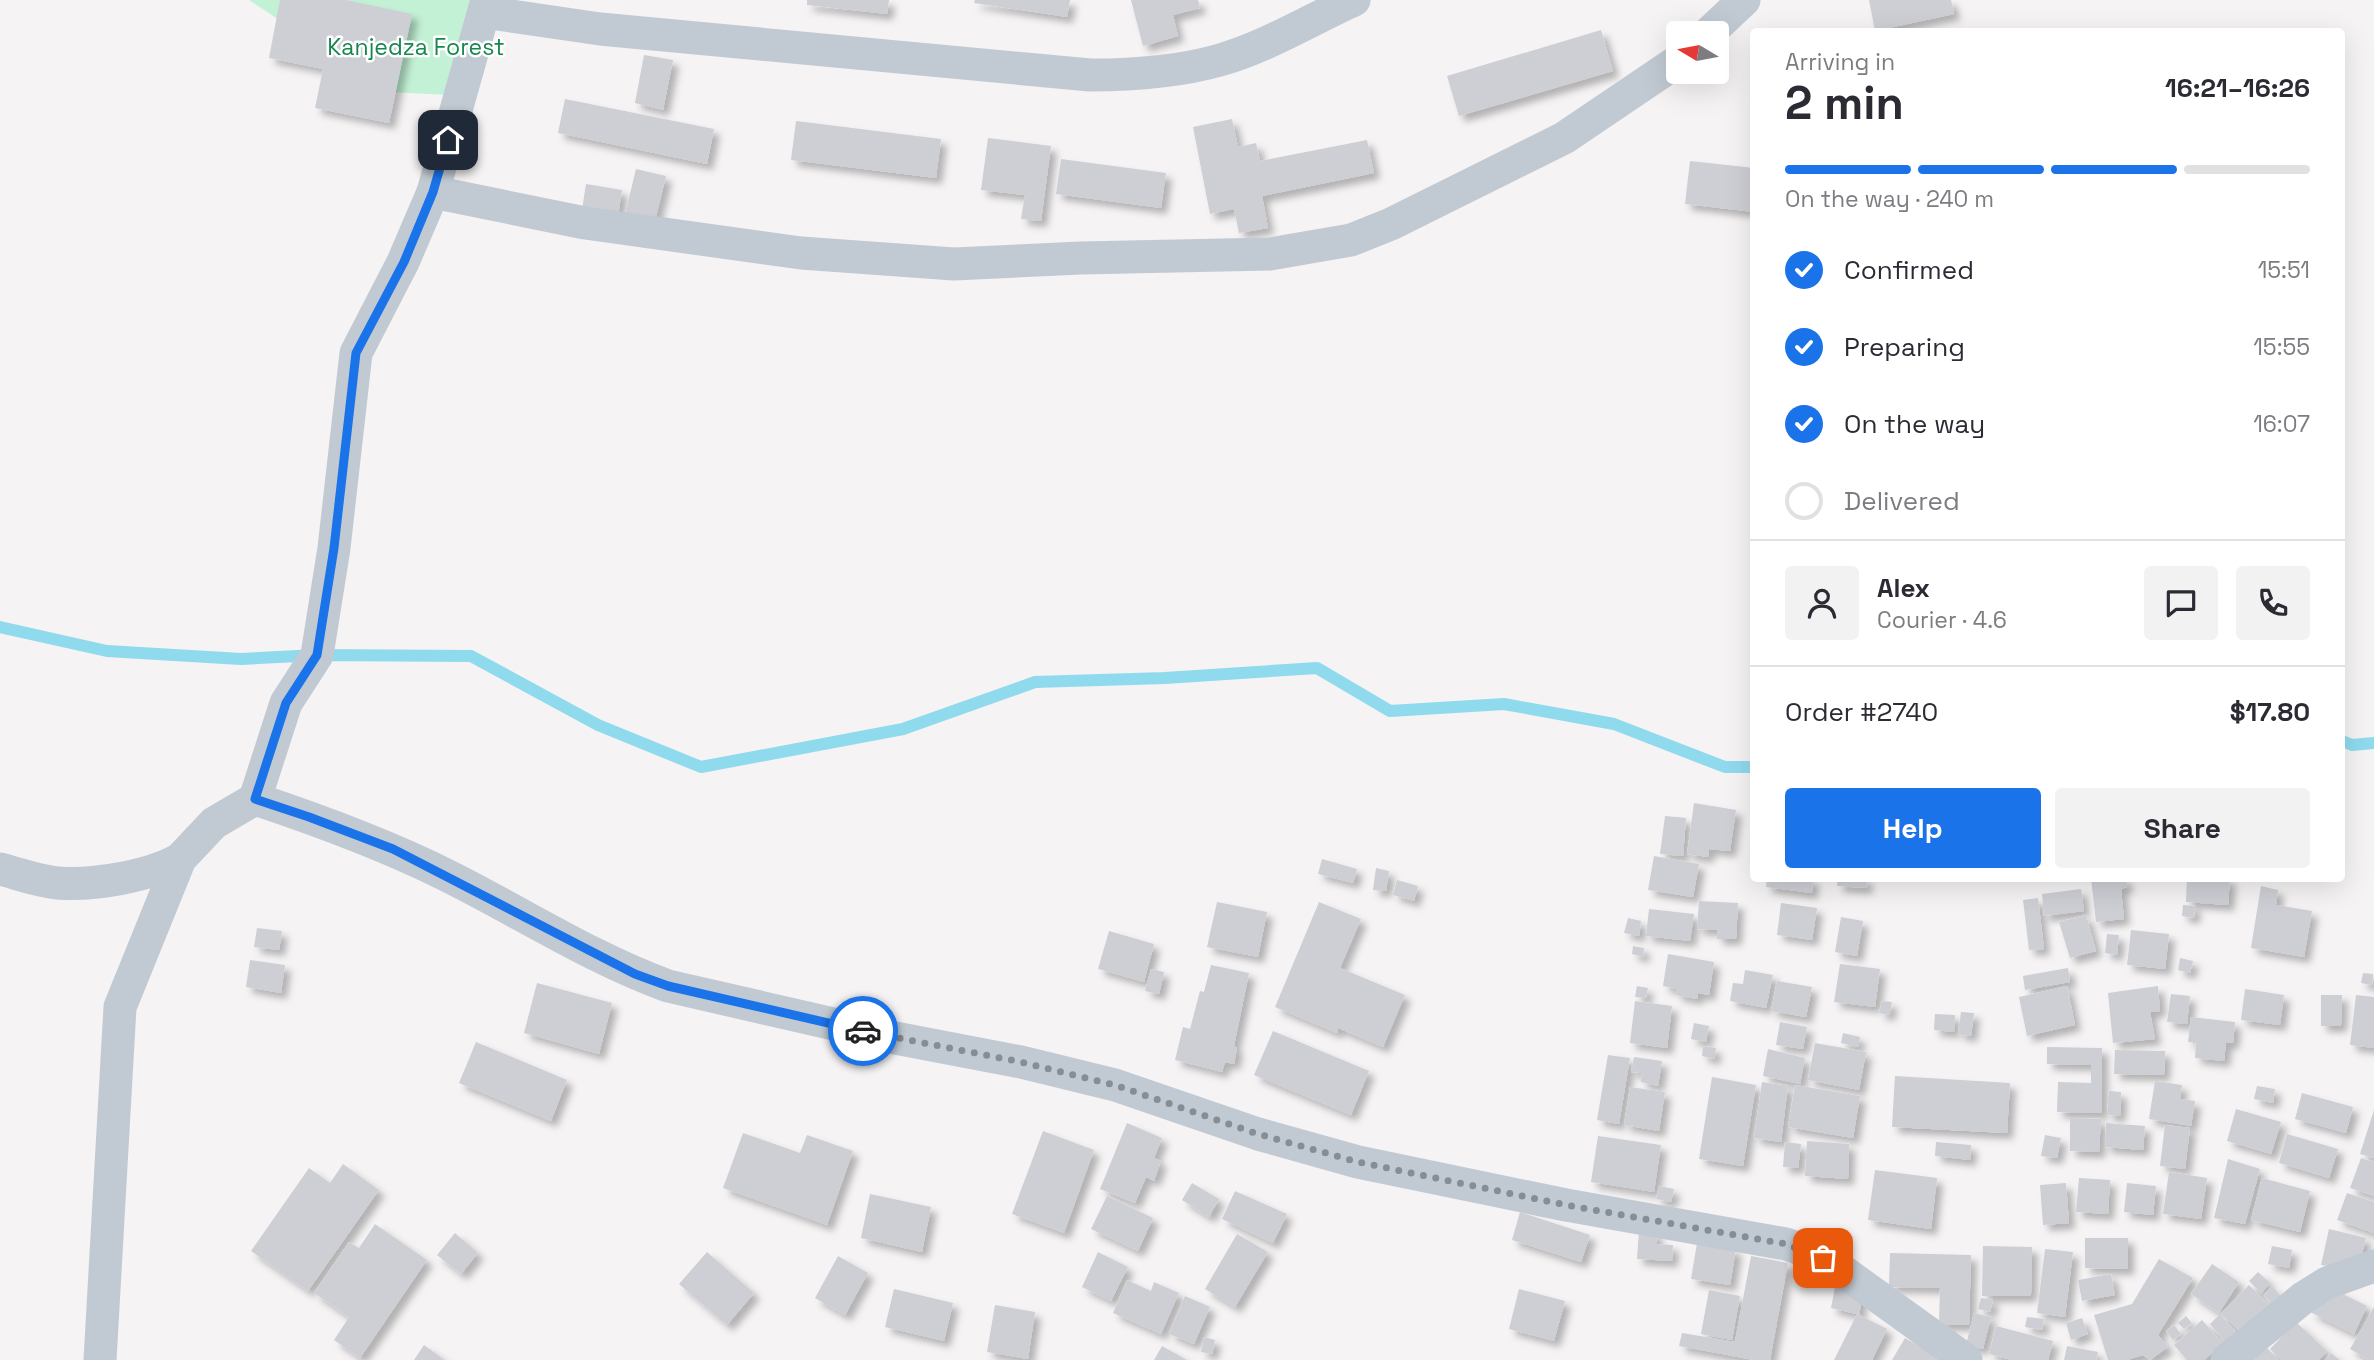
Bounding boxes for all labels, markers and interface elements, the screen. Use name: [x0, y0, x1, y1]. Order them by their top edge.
north arrow: [1666, 21, 1729, 84]
map controls: [1666, 21, 1729, 84]
park label: Kanjedza Forest: [327, 32, 505, 62]
text: Arriving in: [1785, 47, 1895, 77]
text: 16:21–16:26: [2165, 71, 2310, 105]
text: 2 min: [1785, 74, 1904, 132]
pin: [418, 110, 478, 170]
icon: home: [429, 121, 467, 159]
text: On the way · 240 m: [1785, 184, 1994, 214]
icon: check: [1785, 251, 1823, 289]
text: Confirmed: [1844, 253, 1974, 287]
text: 15:51: [2258, 255, 2310, 285]
icon: check: [1785, 328, 1823, 366]
text: Preparing: [1844, 330, 1965, 364]
text: 15:55: [2253, 332, 2310, 362]
icon: check: [1785, 405, 1823, 443]
text: On the way: [1844, 407, 1985, 441]
text: 16:07: [2253, 409, 2310, 439]
text: Delivered: [1844, 484, 1960, 518]
button: person: [1785, 566, 1859, 640]
button: chat: [2144, 566, 2218, 640]
button: phone: [2236, 566, 2310, 640]
text: Alex: [1877, 571, 1930, 605]
text: Courier · 4.6: [1877, 605, 2007, 635]
text: Order #2740: [1785, 695, 1938, 729]
text: $17.80: [2230, 695, 2310, 729]
button: Help: [1785, 788, 2041, 868]
button: Share: [2055, 788, 2310, 868]
courier: [828, 996, 898, 1066]
icon: car: [844, 1012, 882, 1050]
pin: [1793, 1228, 1853, 1288]
icon: bag: [1804, 1239, 1842, 1277]

